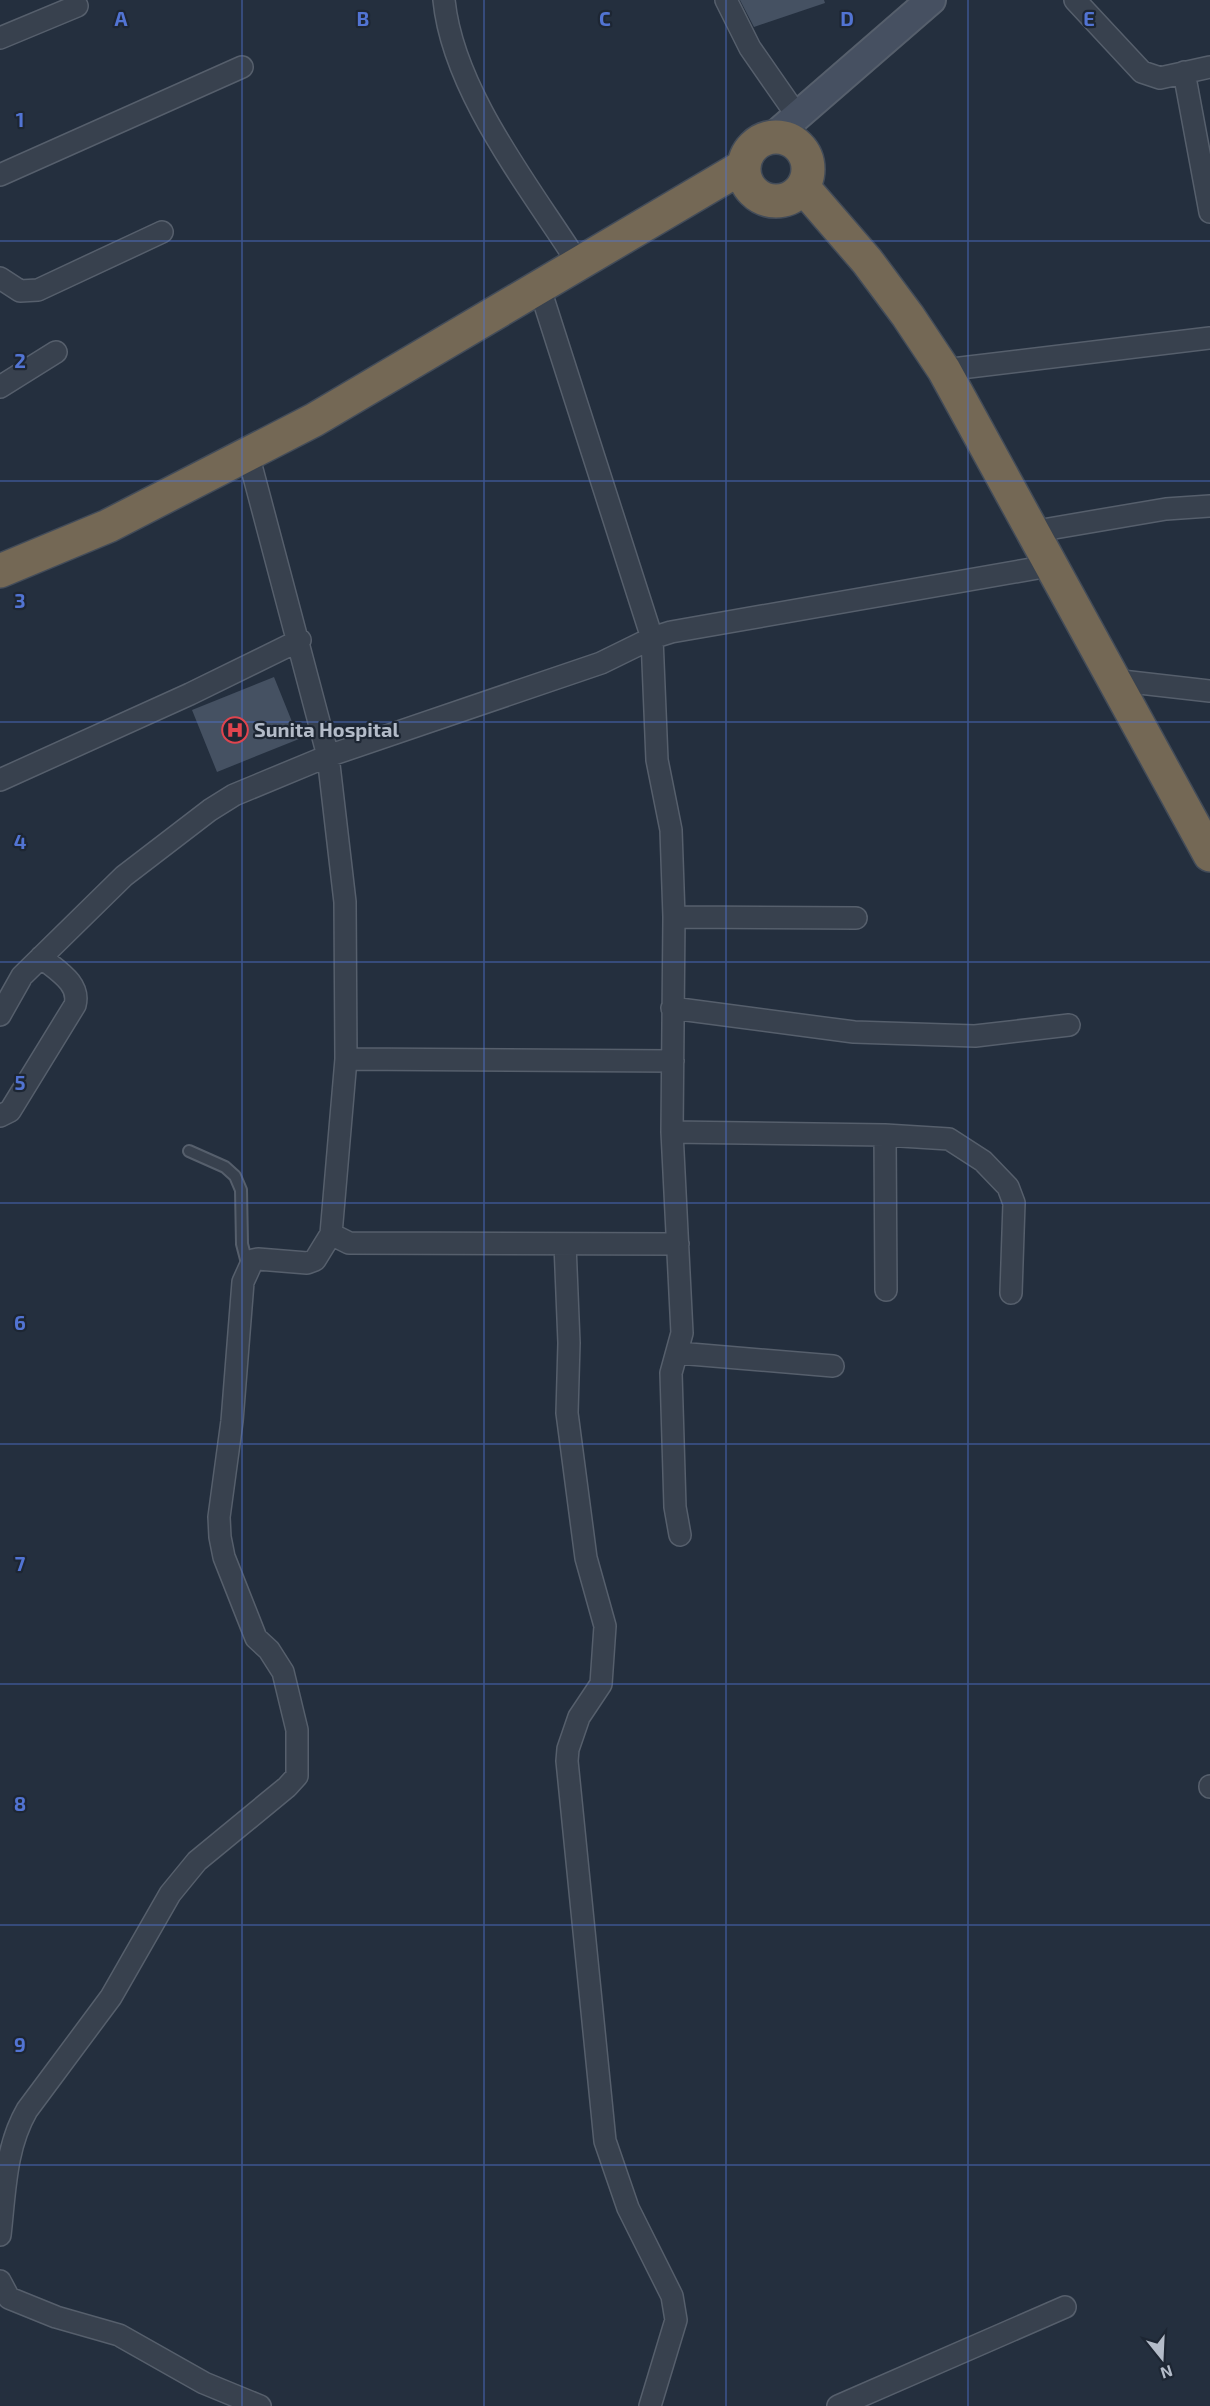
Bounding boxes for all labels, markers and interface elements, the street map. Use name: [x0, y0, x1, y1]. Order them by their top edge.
text: A: [114, 6, 128, 30]
text: B: [357, 6, 369, 30]
text: C: [599, 6, 611, 30]
text: D: [840, 6, 854, 30]
text: E: [1083, 6, 1095, 30]
text: 1: [16, 107, 24, 131]
text: 2: [14, 348, 26, 372]
text: 3: [14, 588, 26, 612]
hospital icon: Sunita Hospital: [220, 715, 250, 745]
place label: Sunita Hospital: [254, 717, 399, 741]
text: 4: [14, 829, 27, 853]
text: 5: [14, 1070, 26, 1094]
text: 6: [14, 1310, 26, 1334]
text: 7: [15, 1551, 26, 1575]
text: 8: [14, 1791, 26, 1815]
text: 9: [14, 2032, 26, 2056]
north arrow: [1132, 2328, 1192, 2388]
text: N: [1158, 2362, 1175, 2384]

